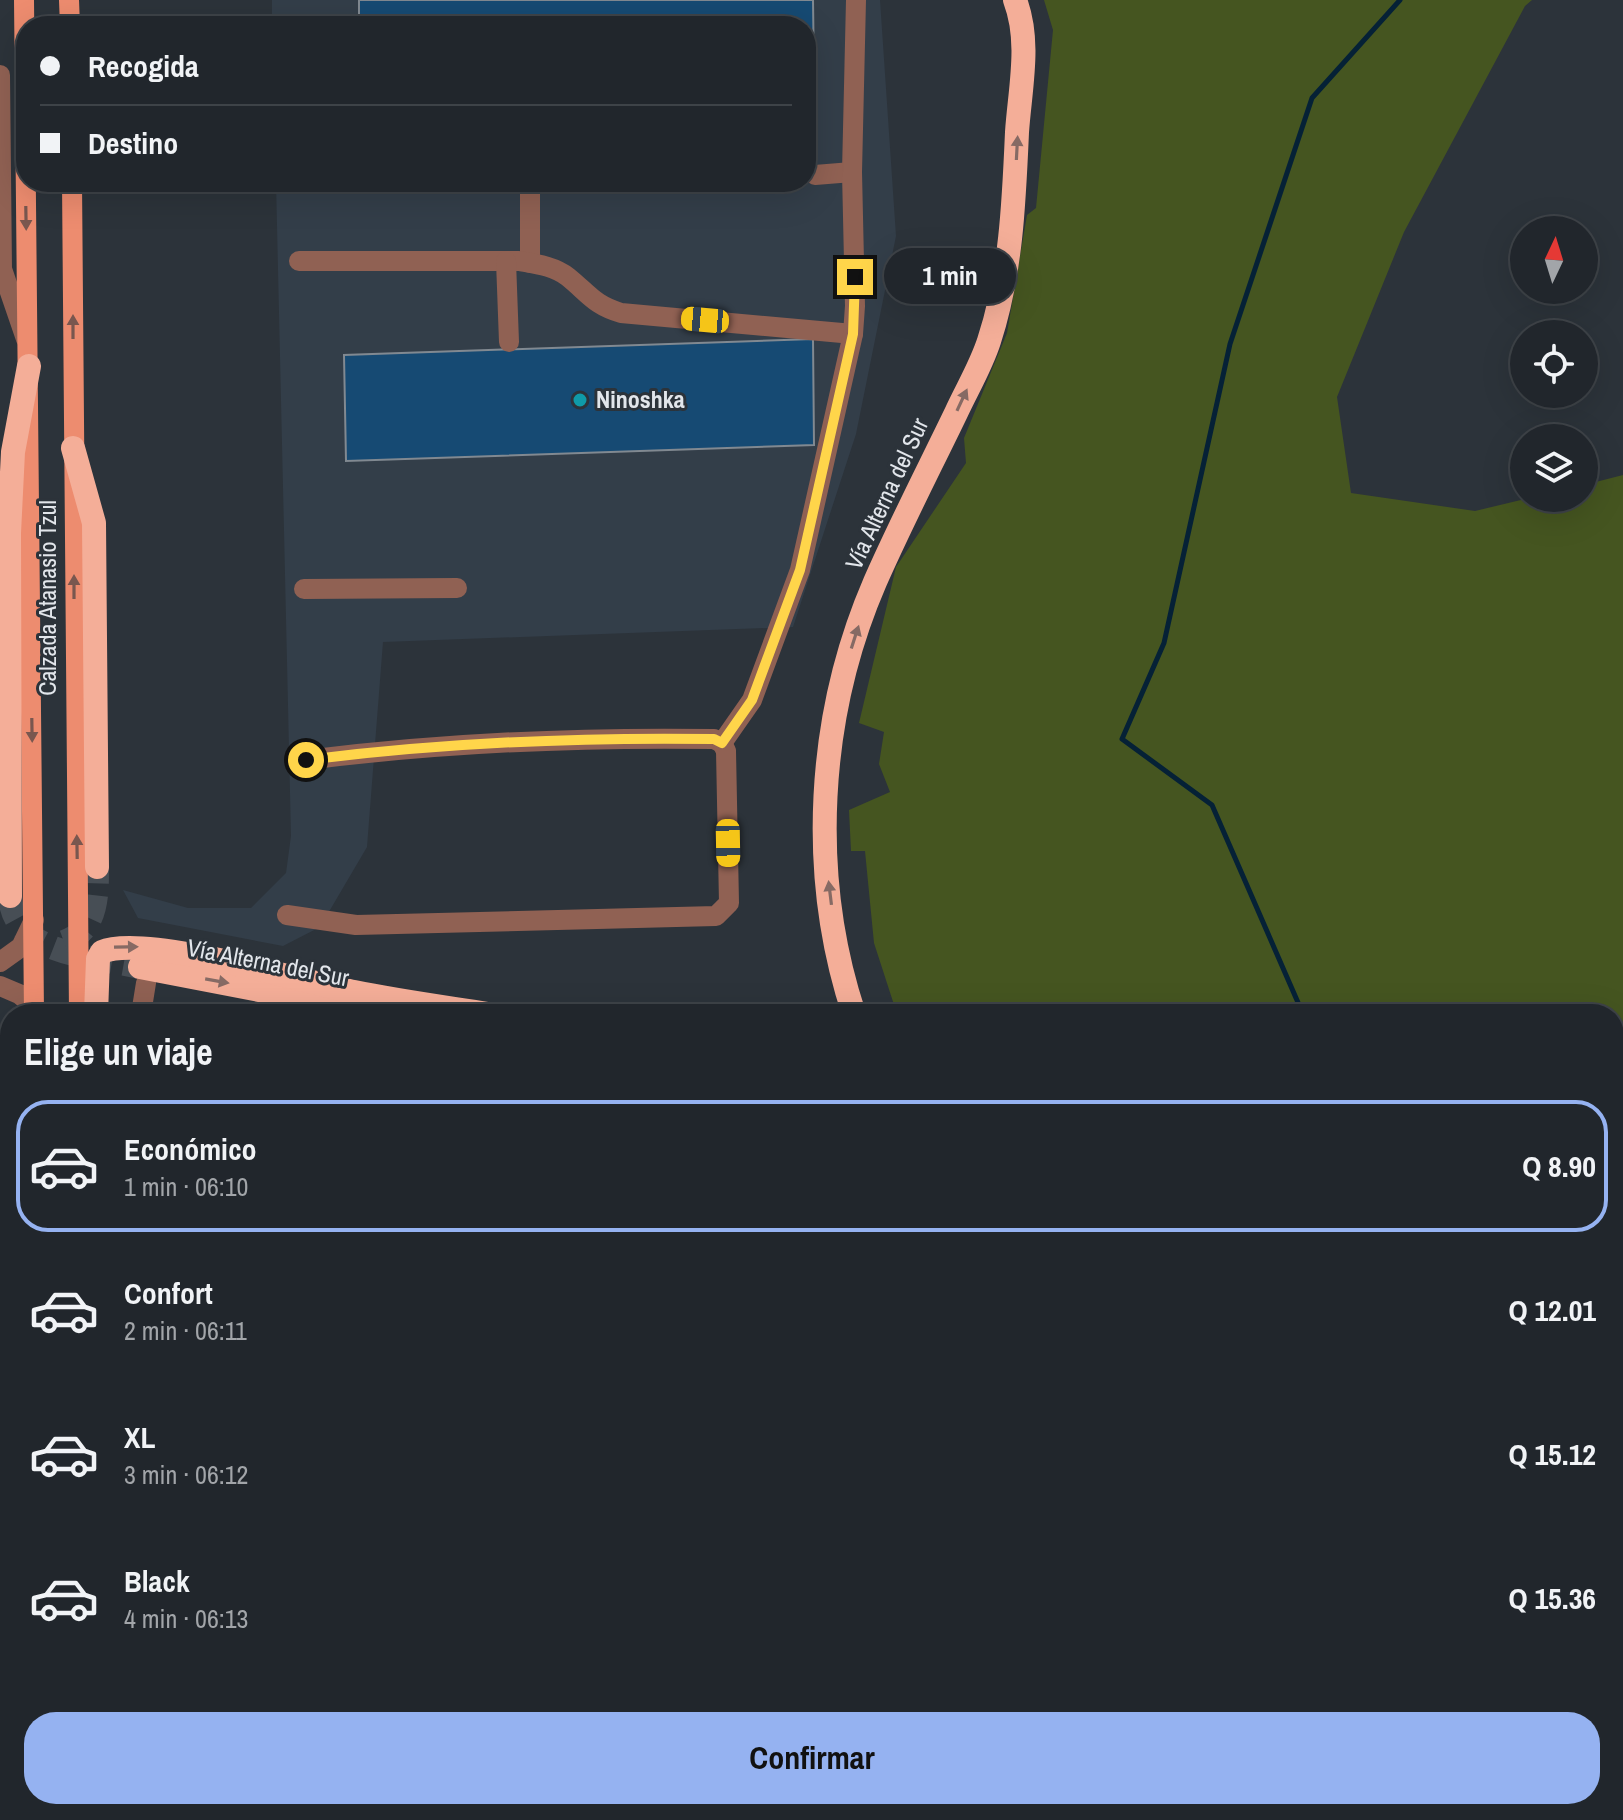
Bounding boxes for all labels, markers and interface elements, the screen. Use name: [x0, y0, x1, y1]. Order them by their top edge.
text: Recogida: [88, 46, 199, 86]
text: Destino: [88, 123, 178, 163]
one-way arrow: [1010, 135, 1023, 160]
one-way arrow: [20, 206, 32, 231]
north arrow: [1510, 216, 1598, 304]
map controls: [1510, 216, 1598, 512]
callout: 1 min: [883, 249, 1015, 305]
text: 1 min: [922, 258, 978, 293]
route end: [837, 259, 873, 295]
car: [680, 306, 730, 334]
one-way arrow: [67, 314, 79, 339]
button: locate: [1510, 320, 1598, 408]
place label: Ninoshka: [596, 383, 685, 415]
one-way arrow: [955, 388, 969, 411]
marker: Ninoshka: [571, 391, 589, 409]
street label: Vía Alterna del Sur: [837, 412, 935, 575]
button: layers: [1510, 424, 1598, 512]
street label: Calzada Atanasio Tzul: [31, 500, 63, 696]
one-way arrow: [68, 574, 80, 599]
one-way arrow: [849, 624, 861, 648]
one-way arrow: [26, 718, 39, 743]
route start: [288, 742, 324, 778]
car: [716, 819, 740, 867]
one-way arrow: [71, 834, 83, 859]
one-way arrow: [823, 880, 836, 905]
street label: Vía Alterna del Sur: [185, 931, 352, 993]
one-way arrow: [114, 941, 139, 954]
one-way arrow: [205, 975, 230, 987]
text: Elige un viaje: [24, 1028, 213, 1076]
text: Económico: [124, 1129, 257, 1169]
icon: car: [28, 1130, 100, 1202]
text: Q 8.90: [1522, 1146, 1596, 1186]
text: 1 min · 06:10: [124, 1169, 248, 1204]
text: Confort: [124, 1273, 213, 1313]
icon: car: [28, 1274, 100, 1346]
text: Q 12.01: [1508, 1290, 1596, 1330]
text: 2 min · 06:11: [124, 1313, 247, 1348]
text: XL: [124, 1417, 155, 1457]
icon: car: [28, 1418, 100, 1490]
text: Q 15.12: [1508, 1434, 1596, 1474]
text: 3 min · 06:12: [124, 1457, 248, 1492]
text: Black: [124, 1561, 190, 1601]
icon: car: [28, 1562, 100, 1634]
text: Q 15.36: [1508, 1578, 1596, 1618]
text: 4 min · 06:13: [124, 1601, 248, 1636]
button: Confirmar: [24, 1712, 1600, 1804]

